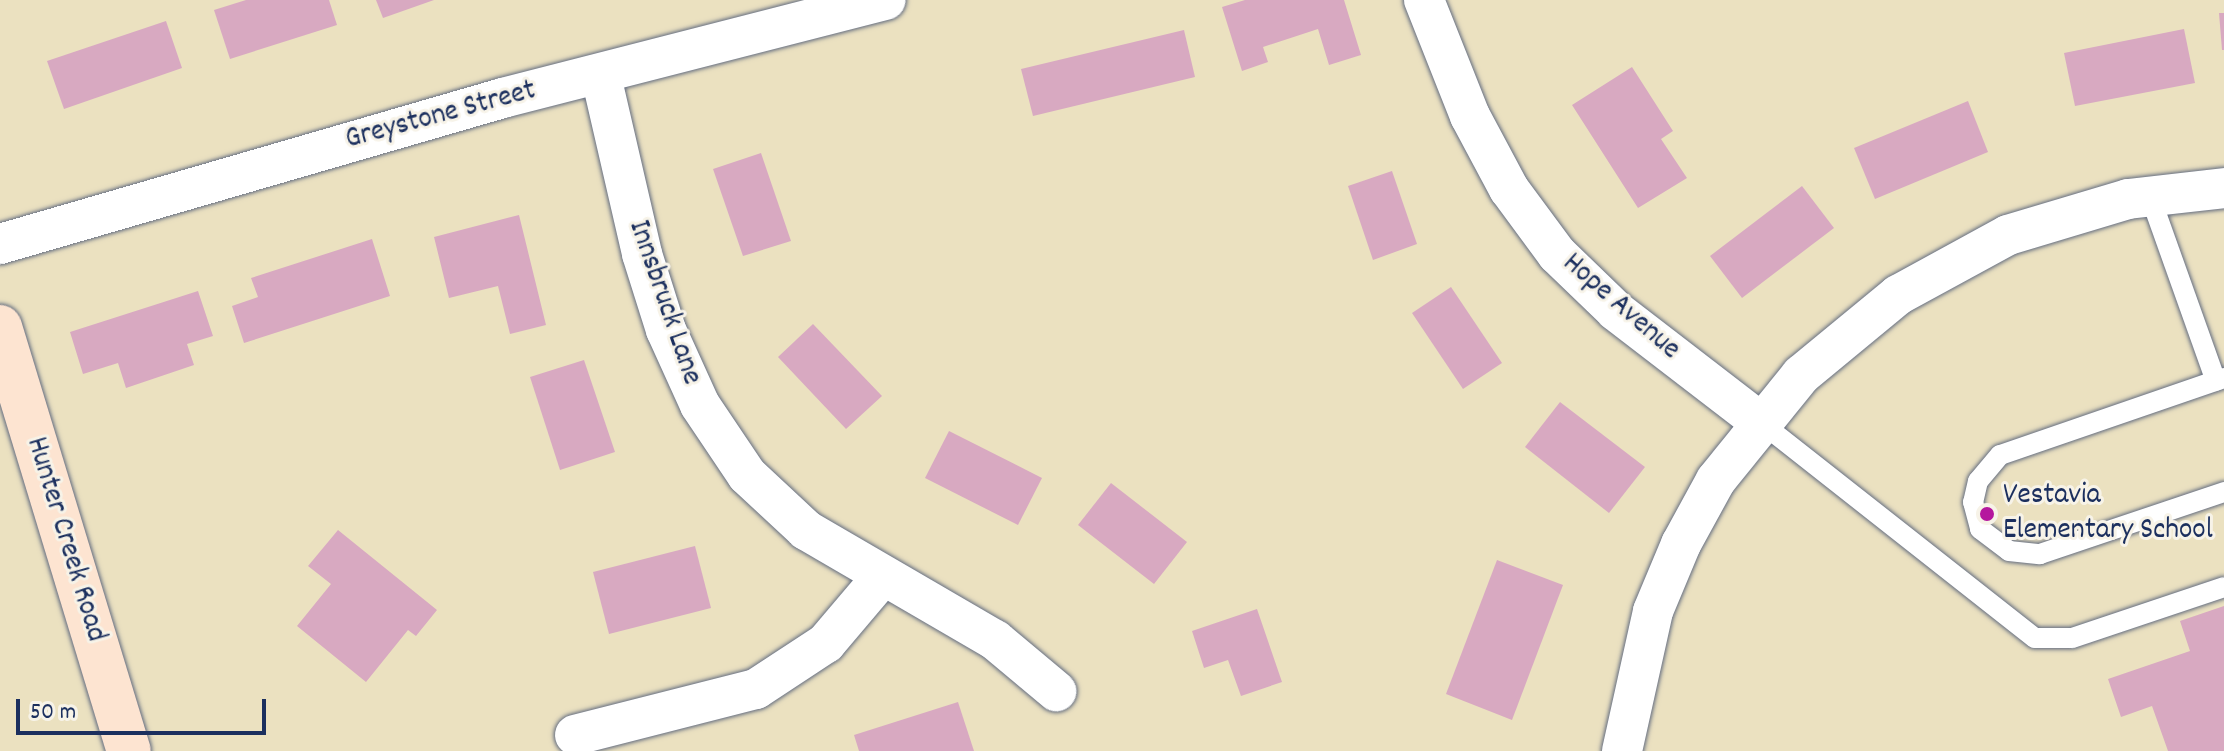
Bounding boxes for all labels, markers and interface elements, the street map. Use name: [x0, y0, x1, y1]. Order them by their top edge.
street label: Greystone Street: [342, 74, 540, 160]
street label: Innsbruck Lane: [618, 216, 708, 390]
street label: Hope Avenue: [1554, 247, 1686, 369]
street label: Hunter Creek Road: [16, 433, 112, 647]
place label: Vestavia Elementary School: [2003, 479, 2213, 550]
marker: Vestavia Elementary School: [1978, 505, 1996, 523]
scale bar: [20, 683, 270, 733]
text: 50 m: [30, 696, 76, 730]

